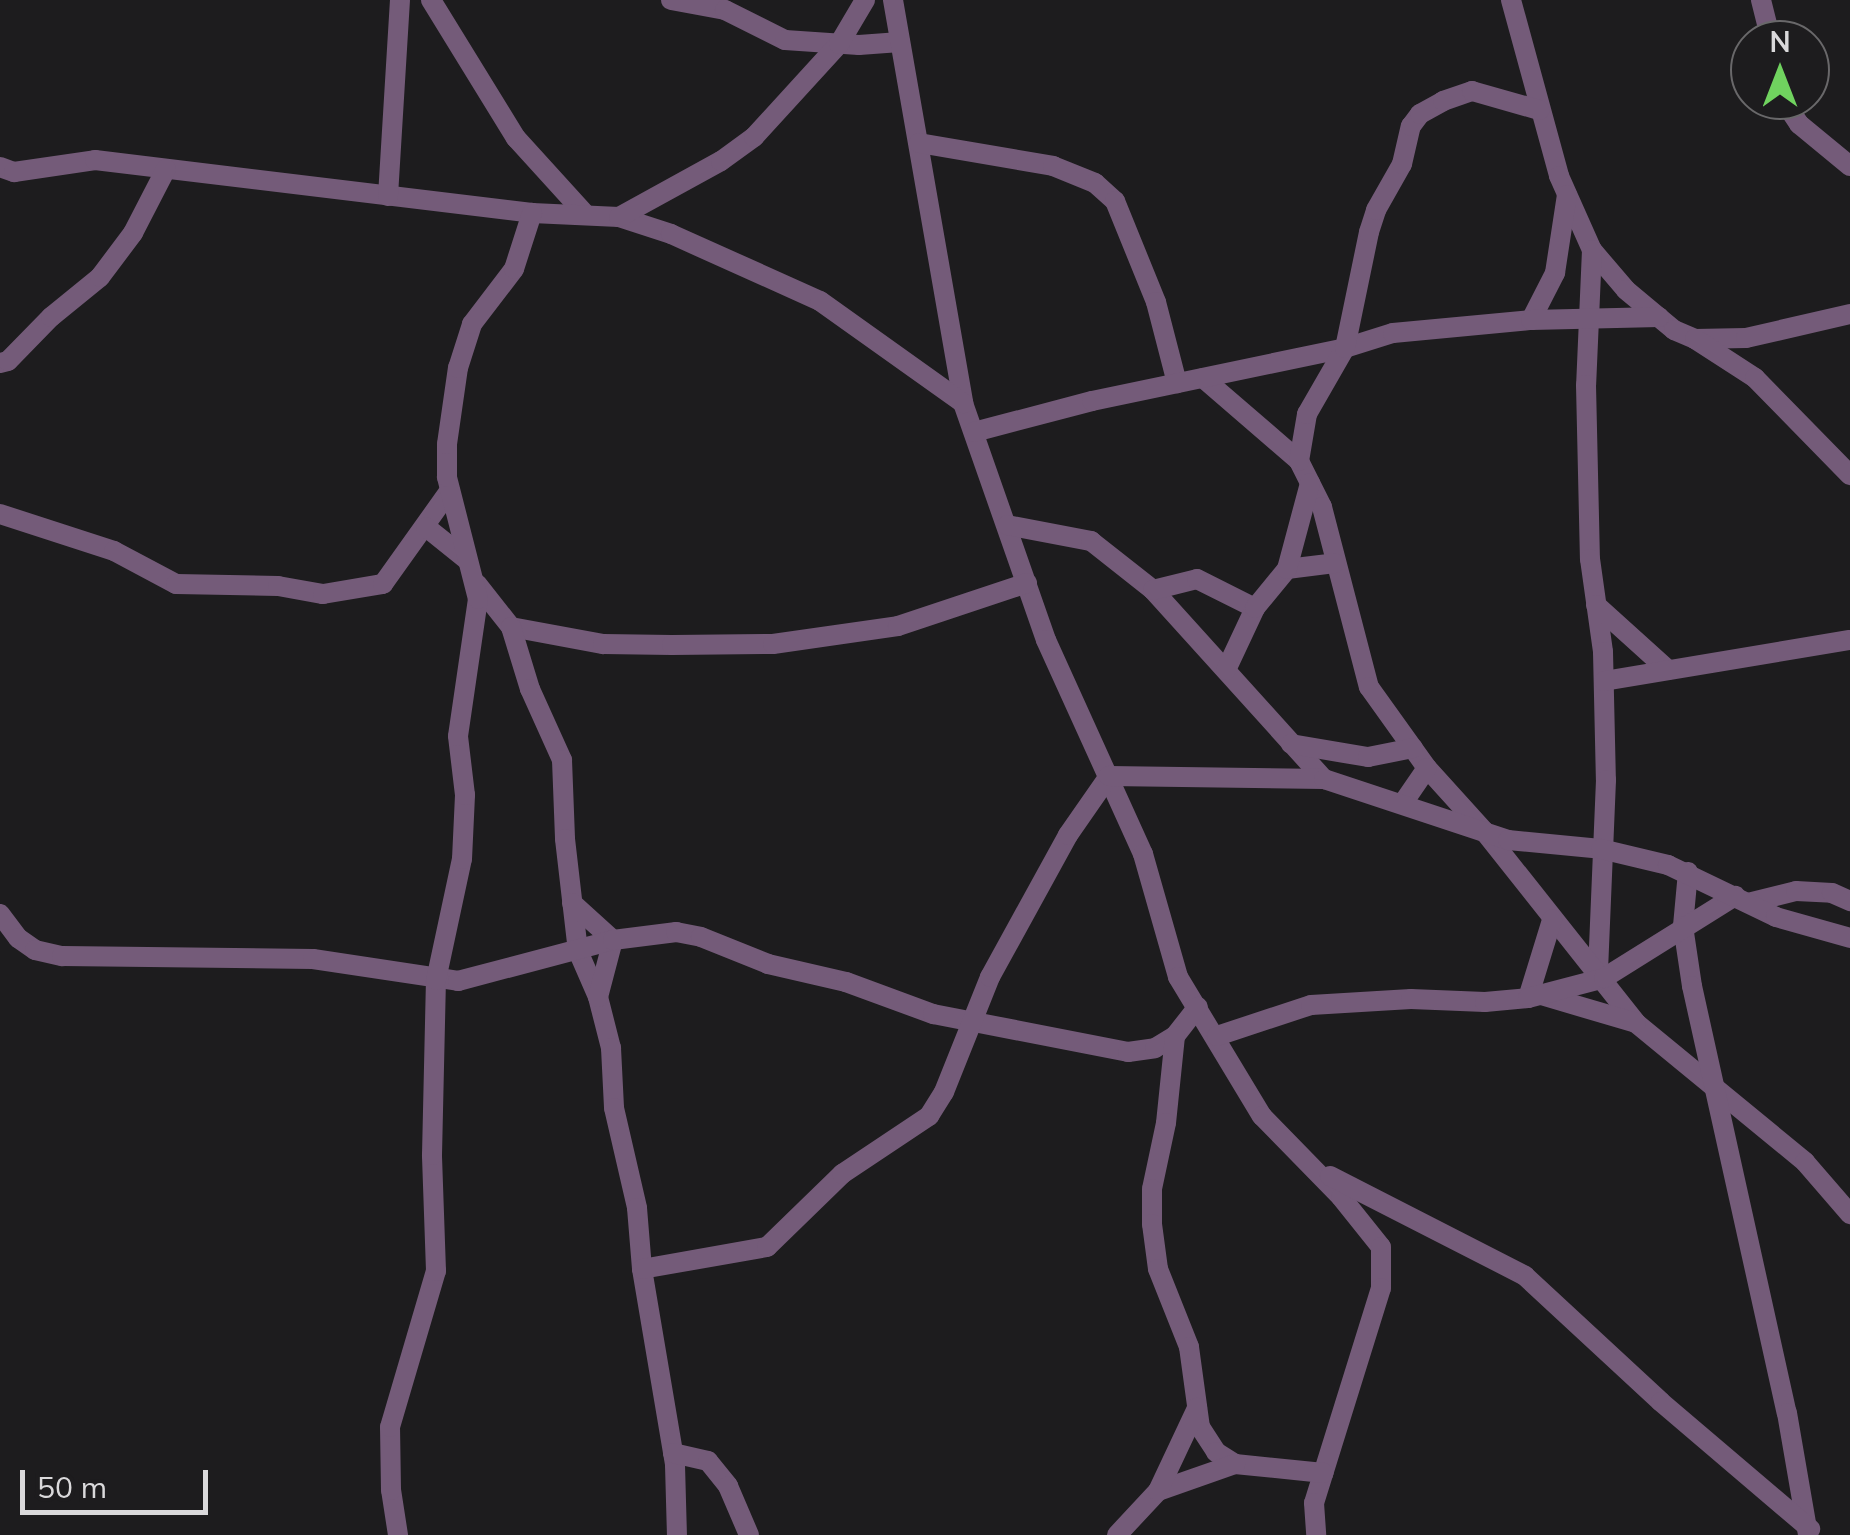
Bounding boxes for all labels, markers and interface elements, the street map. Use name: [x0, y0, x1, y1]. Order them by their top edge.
north arrow: [1730, 20, 1830, 120]
text: N: [1769, 24, 1791, 59]
scale bar: [25, 1450, 212, 1512]
text: 50 m: [37, 1468, 107, 1506]

